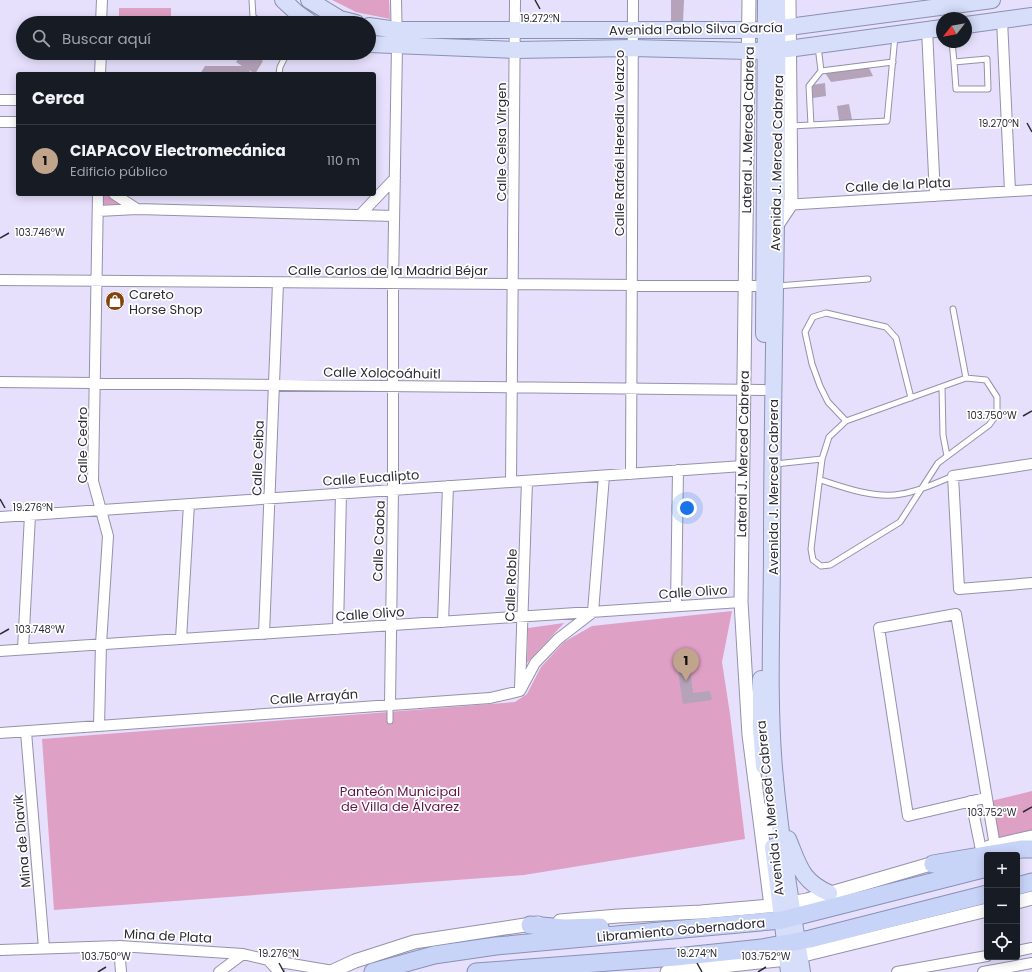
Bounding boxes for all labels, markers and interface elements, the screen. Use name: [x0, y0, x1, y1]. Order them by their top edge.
text: 19.272°N: [520, 11, 560, 26]
north arrow: [936, 12, 972, 48]
search box: [16, 16, 376, 60]
street label: Avenida Pablo Silva García: [609, 18, 783, 40]
icon: search: [30, 27, 52, 49]
text: Buscar aquí: [62, 28, 151, 49]
street label: Lateral J. Merced Cabrera: [737, 46, 759, 214]
street label: Calle Rafaél Heredia Velazco: [610, 50, 629, 236]
street label: Avenida J. Merced Cabrera: [766, 75, 788, 251]
street label: Calle Celsa Virgen: [492, 82, 511, 202]
text: Cerca: [32, 86, 85, 110]
text: 19.270°N: [979, 116, 1019, 131]
text: CIAPACOV Electromecánica: [70, 140, 286, 161]
text: 1: [43, 151, 47, 170]
text: 110 m: [327, 151, 360, 170]
text: Edificio público: [70, 162, 168, 181]
street label: Calle de la Plata: [845, 173, 951, 197]
text: 103.746°W: [15, 225, 65, 240]
street label: Calle Carlos de la Madrid Béjar: [288, 261, 488, 280]
place label: Careto Horse Shop: [129, 285, 203, 319]
shop icon: Careto Horse Shop: [104, 290, 126, 312]
street label: Calle Xolocoáhuitl: [323, 362, 441, 384]
street label: Lateral J. Merced Cabrera: [732, 370, 754, 538]
street label: Avenida J. Merced Cabrera: [764, 399, 783, 575]
street label: Calle Cedro: [73, 407, 92, 483]
text: 103.750°W: [967, 408, 1017, 423]
street label: Calle Ceiba: [247, 420, 269, 496]
street label: Calle Eucalipto: [322, 465, 420, 491]
your location: [677, 498, 697, 518]
text: 19.276°N: [13, 500, 53, 515]
street label: Calle Caoba: [368, 500, 390, 582]
street label: Calle Roble: [500, 548, 522, 622]
street label: Calle Olivo: [658, 580, 728, 604]
street label: Calle Olivo: [335, 602, 405, 626]
text: 103.748°W: [15, 622, 65, 637]
pin: 1: [673, 648, 699, 681]
street label: Calle Arrayán: [269, 684, 359, 710]
street label: Avenida J. Merced Cabrera: [751, 719, 789, 897]
park label: Panteón Municipal de Villa de Álvarez: [340, 782, 460, 816]
street label: Mina de Diavik: [8, 793, 36, 888]
text: 103.752°W: [968, 805, 1017, 820]
map controls: [984, 852, 1020, 960]
button: +: [984, 852, 1020, 888]
button: −: [984, 888, 1020, 924]
street label: Libramiento Gobernadora: [596, 913, 766, 947]
street label: Mina de Plata: [123, 924, 213, 948]
button: locate: [984, 924, 1020, 960]
text: 19.276°N: [259, 946, 299, 961]
text: 19.274°N: [677, 946, 717, 961]
text: 103.750°W: [81, 949, 131, 964]
text: 103.752°W: [742, 949, 791, 964]

